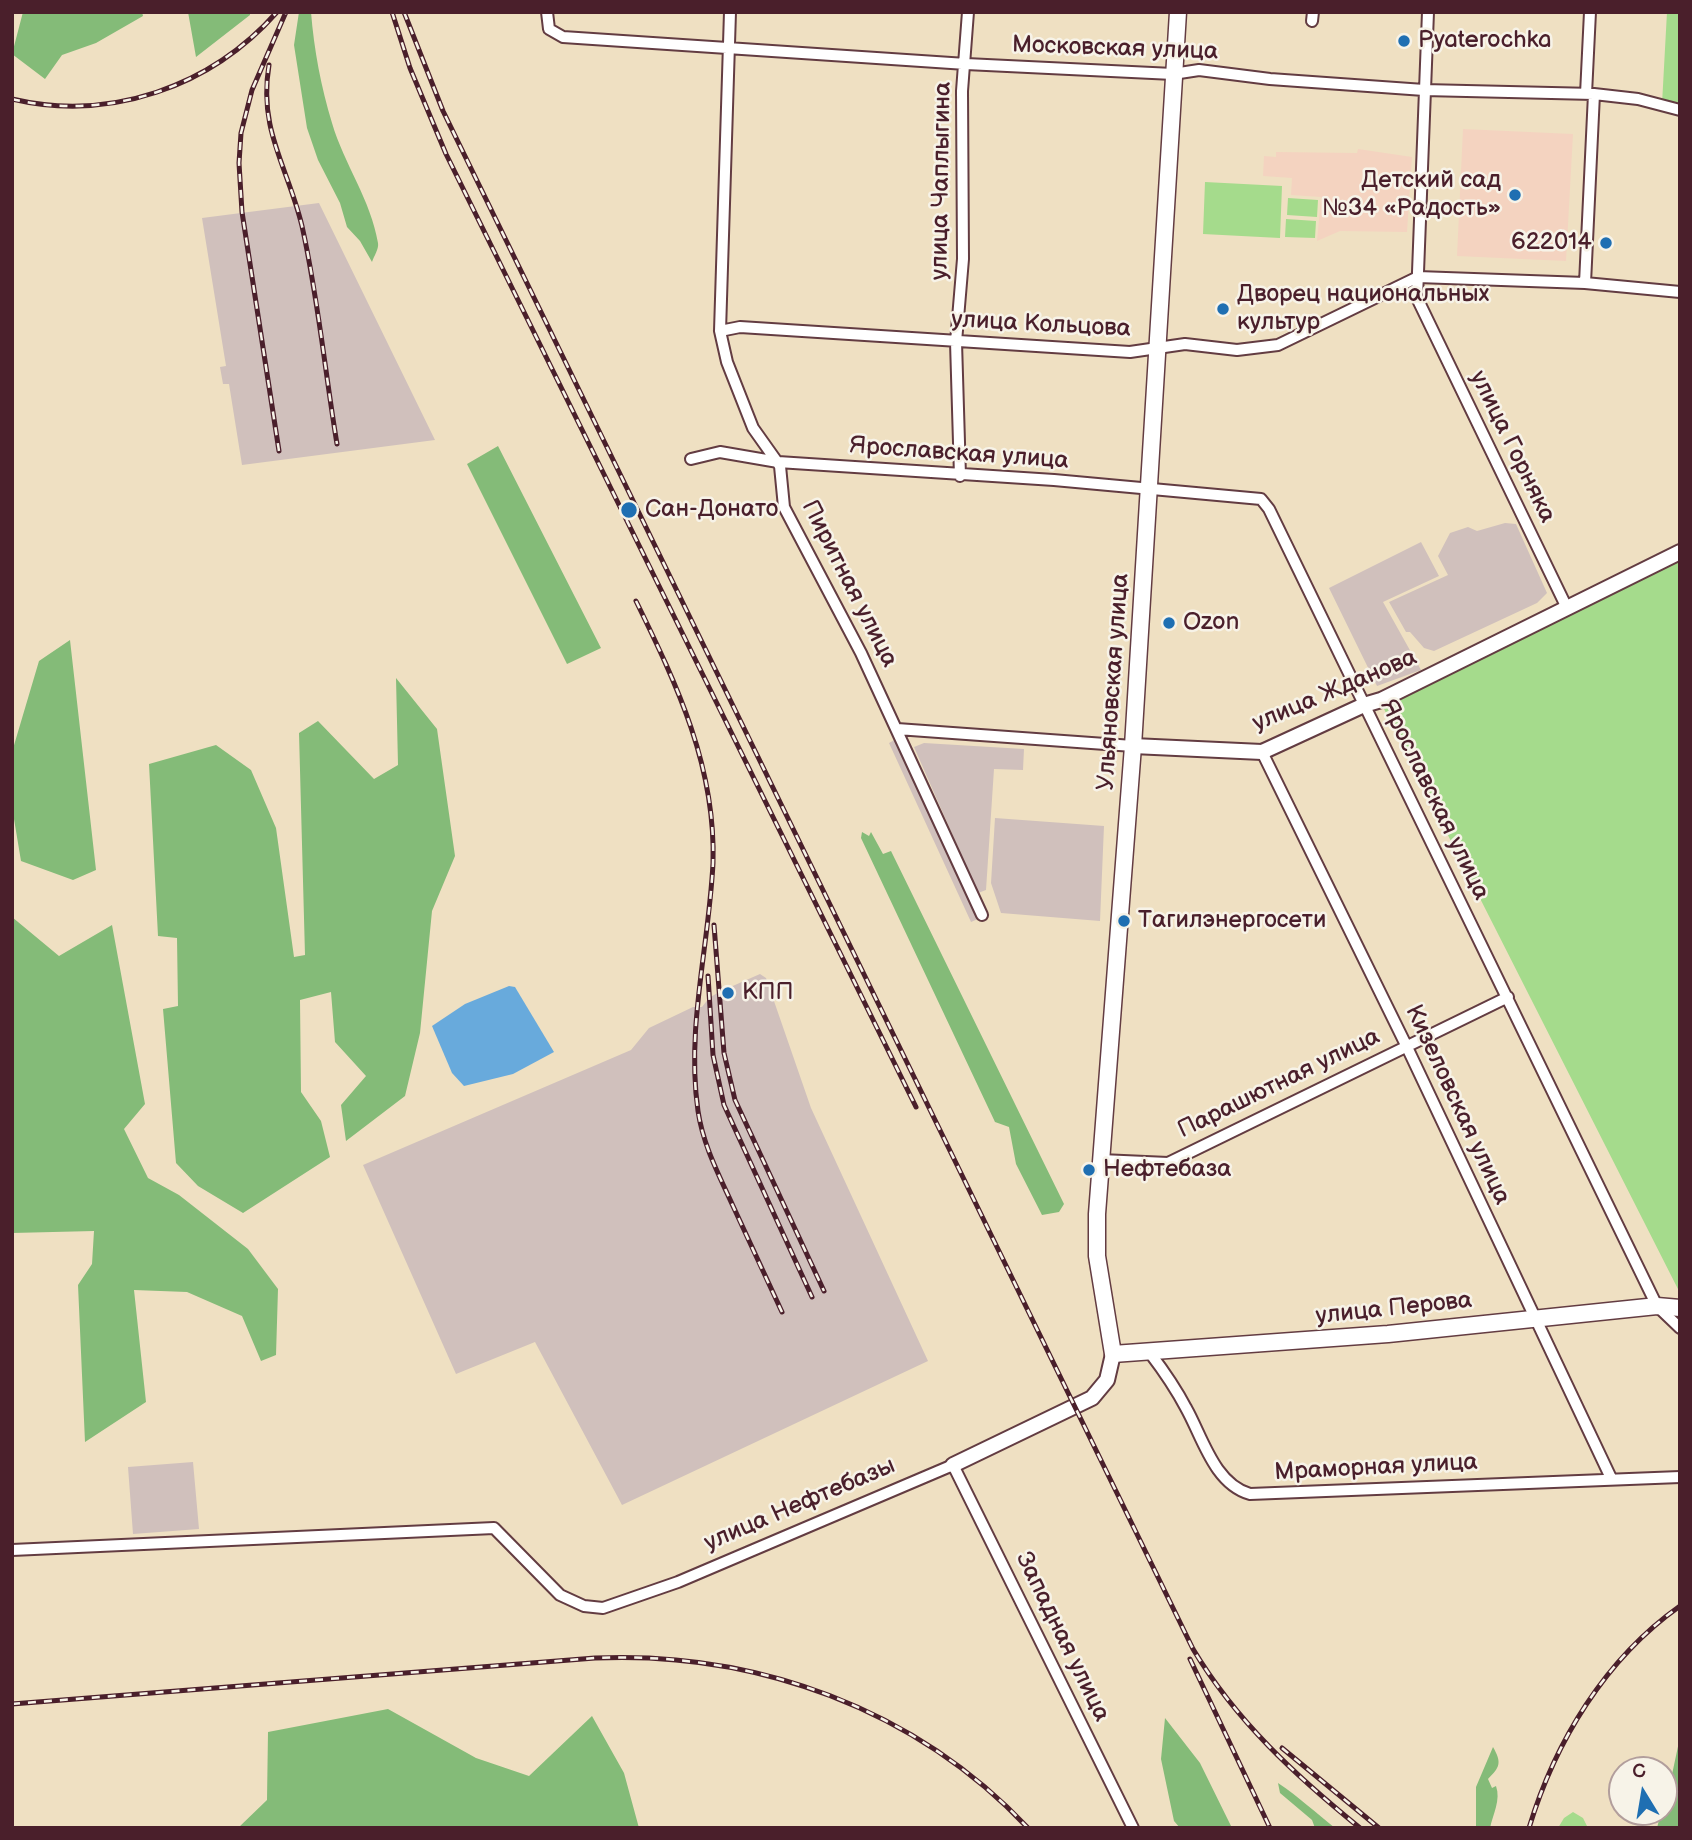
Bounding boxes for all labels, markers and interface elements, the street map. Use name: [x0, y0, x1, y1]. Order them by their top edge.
place label: Pyaterochka: [1418, 27, 1552, 55]
street label: Московская улица: [1011, 31, 1219, 67]
marker: Pyaterochka: [1396, 33, 1412, 49]
street label: улица Чаплыгина: [926, 82, 958, 280]
place label: Детский сад №34 «Радость»: [1322, 167, 1501, 223]
marker: Детский сад №34 «Радость»: [1507, 187, 1523, 203]
place label: 622014: [1511, 229, 1592, 257]
marker: 622014: [1598, 235, 1614, 251]
place label: Дворец национальных культур: [1237, 281, 1489, 337]
marker: Дворец национальных культур: [1215, 301, 1231, 317]
street label: улица Кольцова: [951, 306, 1131, 344]
street label: улица Горняка: [1463, 366, 1561, 528]
street label: Ярославская улица: [848, 432, 1070, 476]
place label: Сан-Донато: [645, 496, 778, 524]
street label: Пиритная улица: [795, 496, 903, 672]
marker: Сан-Донато: [619, 500, 639, 520]
street label: Ульяновская улица: [1092, 572, 1136, 792]
place label: Ozon: [1183, 609, 1239, 637]
marker: Ozon: [1161, 615, 1177, 631]
street label: улица Жданова: [1249, 643, 1421, 739]
street label: Ярославская улица: [1373, 695, 1495, 905]
place label: Тагилэнергосети: [1138, 907, 1326, 935]
marker: Тагилэнергосети: [1116, 913, 1132, 929]
place label: КПП: [742, 979, 793, 1007]
marker: КПП: [720, 985, 736, 1001]
street label: Кизеловская улица: [1398, 1001, 1516, 1209]
street label: Парашютная улица: [1173, 1023, 1385, 1145]
place label: Нефтебаза: [1103, 1156, 1231, 1184]
marker: Нефтебаза: [1081, 1162, 1097, 1178]
street label: улица Перова: [1314, 1286, 1474, 1332]
street label: Мраморная улица: [1274, 1448, 1478, 1488]
street label: улица Нефтебазы: [700, 1452, 900, 1558]
street label: Западная улица: [1009, 1548, 1115, 1726]
north arrow: [1608, 1756, 1678, 1826]
text: С: [1631, 1759, 1648, 1784]

